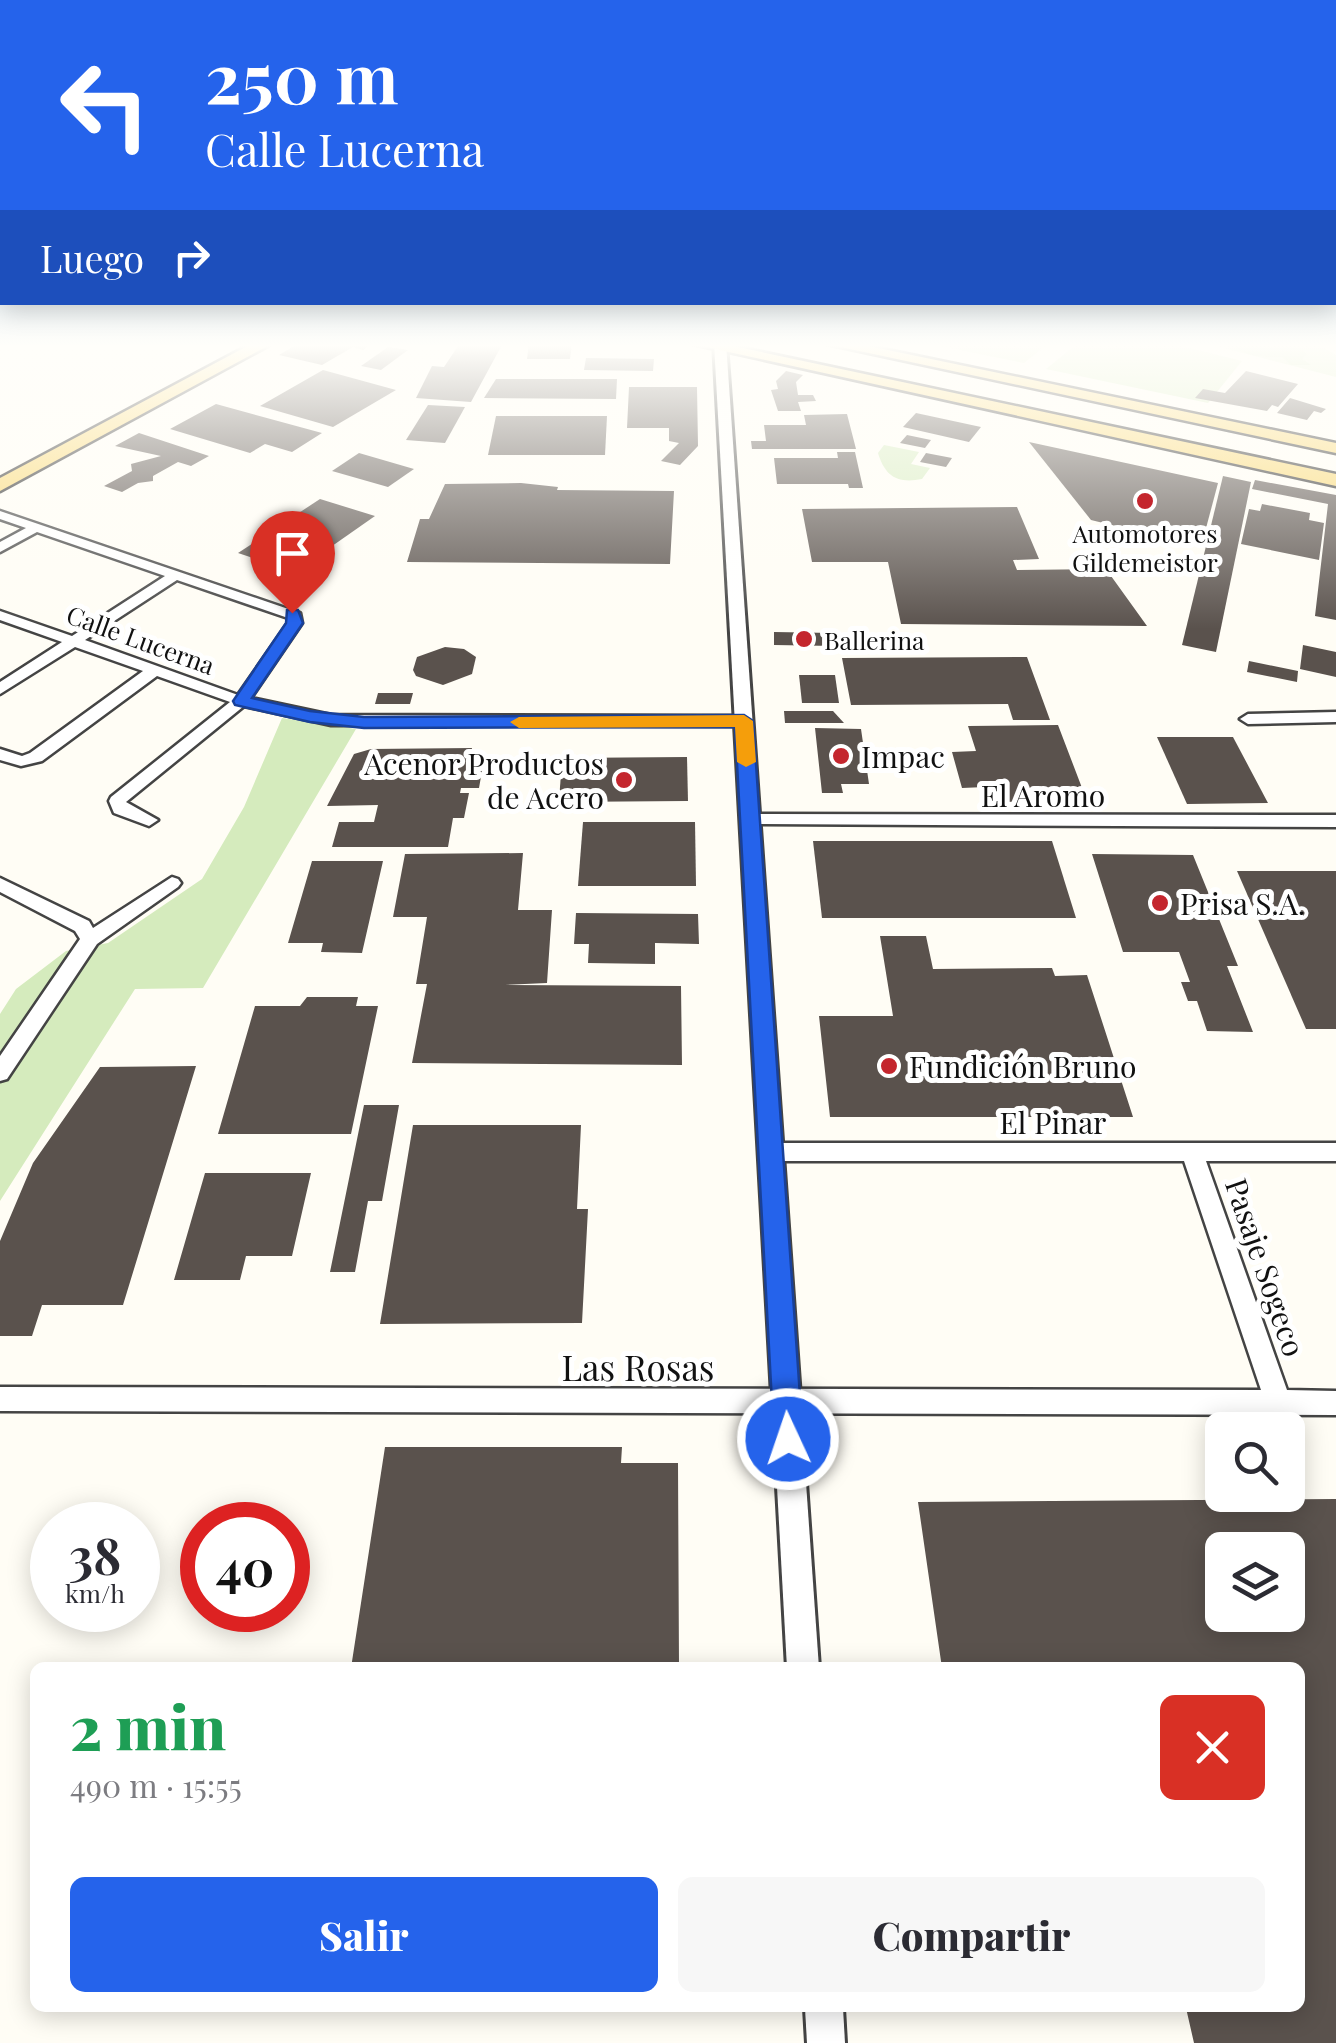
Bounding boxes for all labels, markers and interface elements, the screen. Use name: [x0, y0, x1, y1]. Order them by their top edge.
text: 250 m: [205, 28, 399, 122]
icon: left: [40, 40, 170, 170]
text: Calle Lucerna: [205, 118, 484, 178]
icon: right: [164, 230, 219, 285]
text: Luego: [40, 232, 144, 283]
marker: Automotores Gildemeistor: [1134, 490, 1156, 512]
pin: [250, 511, 335, 614]
place label: Automotores Gildemeistor: [1072, 516, 1218, 578]
icon: arrive: [265, 526, 320, 581]
street label: Calle Lucerna: [62, 597, 220, 681]
place label: Ballerina: [824, 623, 925, 656]
marker: Ballerina: [793, 628, 815, 650]
place label: Impac: [861, 736, 945, 776]
place label: Acenor Productos de Acero: [363, 743, 604, 817]
marker: Impac: [830, 745, 852, 767]
marker: Acenor Productos de Acero: [613, 769, 635, 791]
street label: El Aromo: [981, 775, 1105, 815]
place label: Prisa S.A.: [1180, 883, 1305, 923]
marker: Prisa S.A.: [1149, 892, 1171, 914]
place label: Fundición Bruno: [909, 1046, 1137, 1086]
marker: Fundición Bruno: [878, 1055, 900, 1077]
street label: El Pinar: [1000, 1102, 1106, 1142]
street label: Pasaje Sogeco: [1217, 1173, 1315, 1361]
street label: Las Rosas: [562, 1343, 714, 1390]
position arrow: [736, 1387, 840, 1491]
map controls: [1205, 1412, 1305, 1632]
button: search: [1205, 1412, 1305, 1512]
speed limit sign: 40: [180, 1502, 310, 1632]
text: 38: [69, 1521, 121, 1588]
button: layers: [1205, 1532, 1305, 1632]
text: km/h: [65, 1576, 125, 1609]
text: 2 min: [70, 1685, 226, 1765]
button: close: [1160, 1695, 1265, 1800]
text: 490 m · 15:55: [70, 1763, 242, 1806]
button: Salir: [70, 1877, 658, 1992]
button: Compartir: [678, 1877, 1265, 1992]

